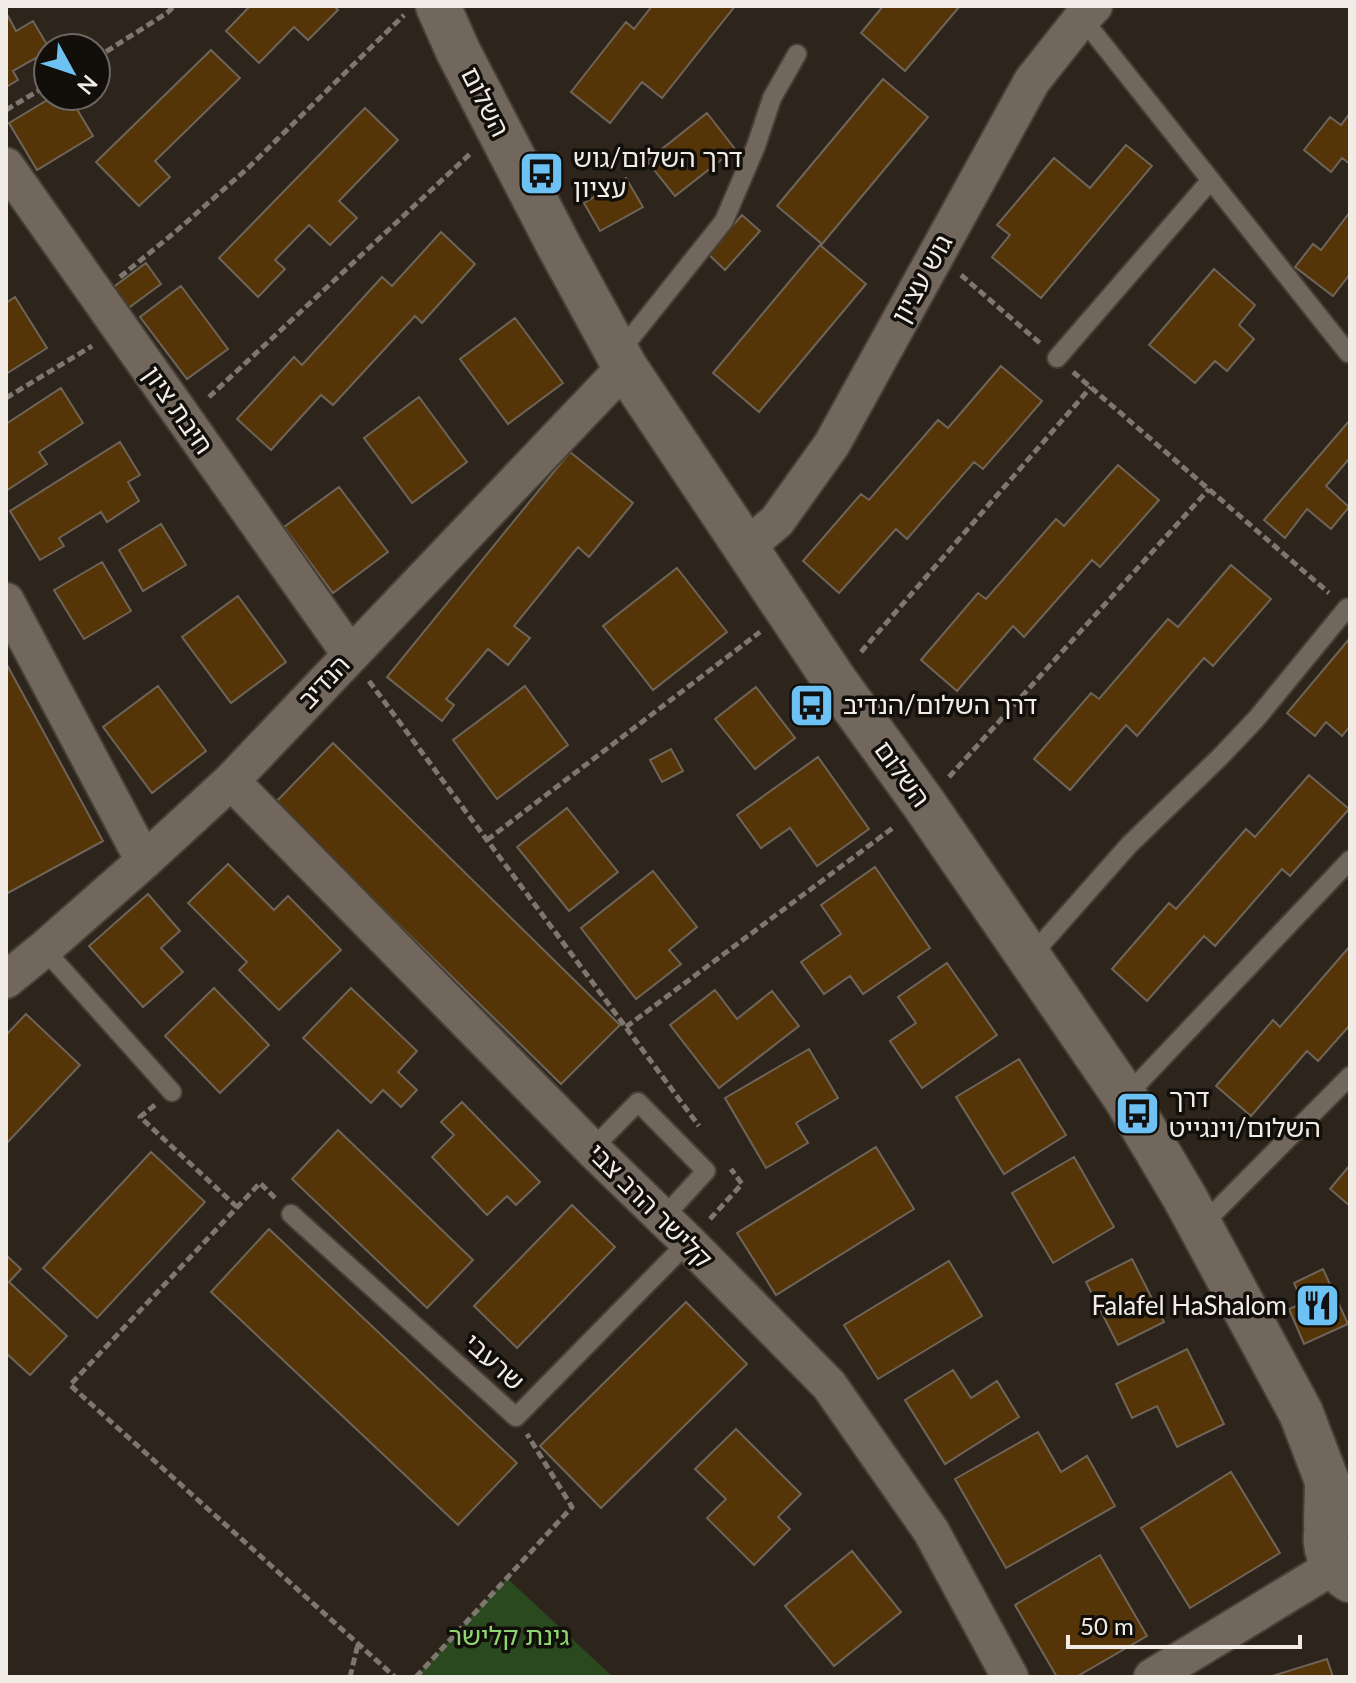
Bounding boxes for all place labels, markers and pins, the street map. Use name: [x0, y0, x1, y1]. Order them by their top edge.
place label: דרך השלום/גוש עציון: [573, 141, 743, 203]
bus stop icon: דרך השלום/גוש עציון: [518, 149, 566, 197]
bus stop icon: דרך השלום/הנדיב: [788, 681, 836, 729]
place label: דרך השלום/הנדיב: [843, 688, 1037, 720]
place label: דרך השלום/וינגייט: [1169, 1081, 1321, 1143]
bus stop icon: דרך השלום/וינגייט: [1114, 1089, 1162, 1137]
restaurant icon: Falafel HaShalom: [1294, 1282, 1342, 1330]
place label: Falafel HaShalom: [1091, 1289, 1287, 1321]

